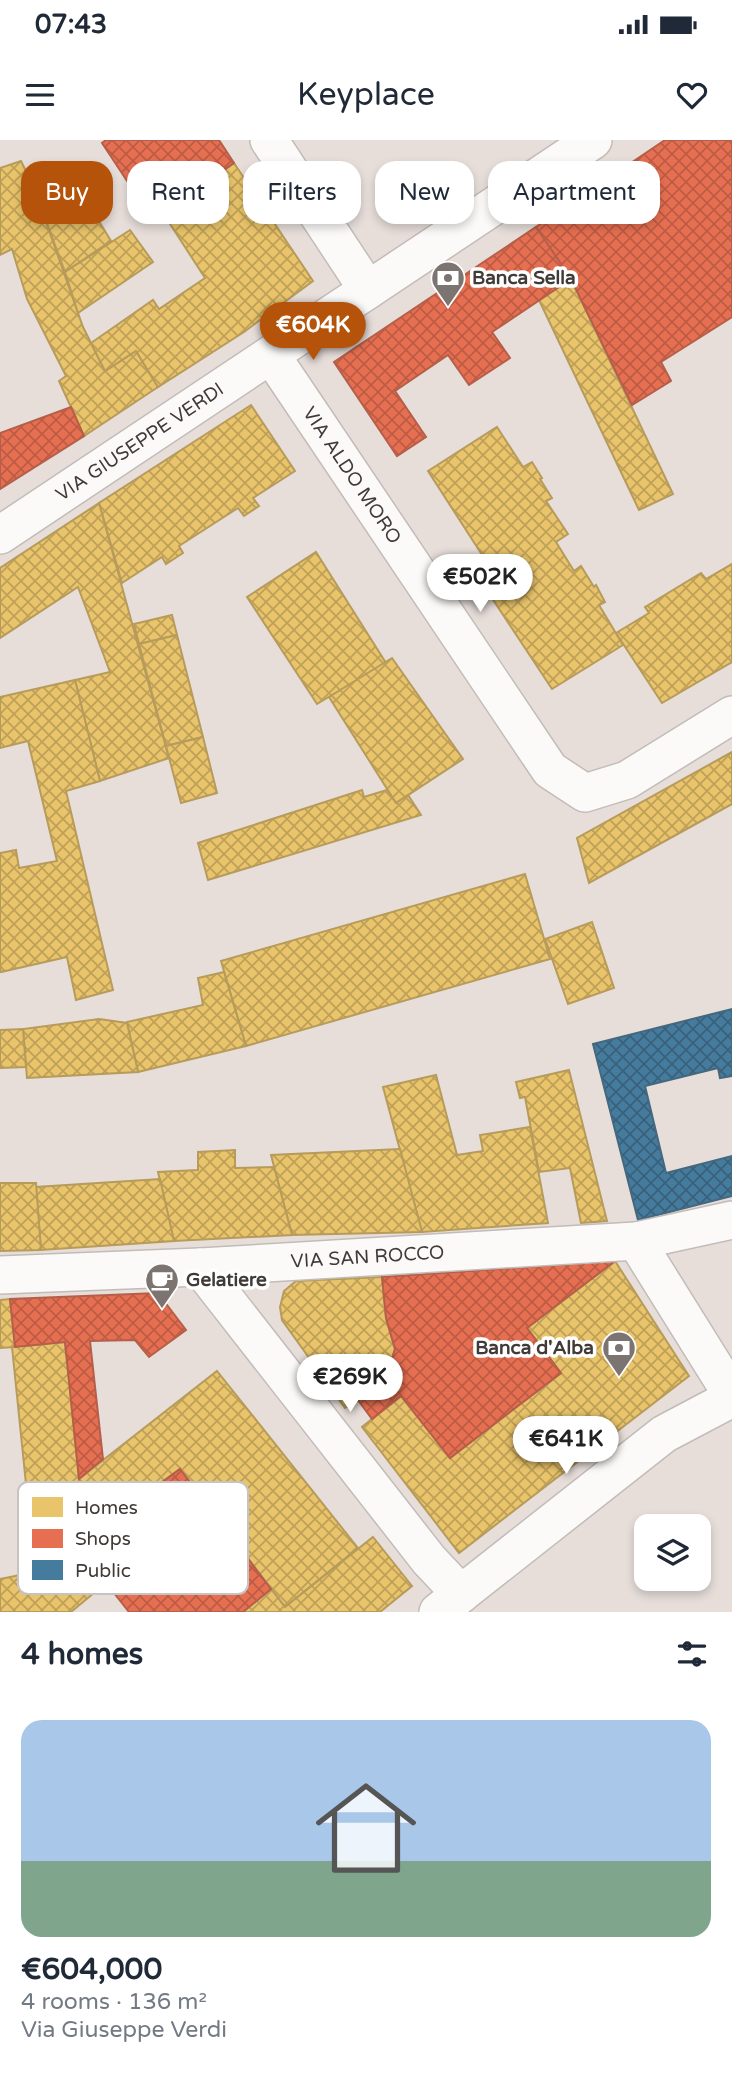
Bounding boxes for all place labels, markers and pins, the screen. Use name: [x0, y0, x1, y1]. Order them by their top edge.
bank icon: Banca Sella: [429, 259, 467, 308]
place label: Banca Sella: [472, 267, 576, 289]
pin: €604K: [264, 302, 362, 362]
pin: €502K: [431, 554, 529, 614]
cafe icon: Gelatiere: [143, 1261, 181, 1310]
place label: Gelatiere: [186, 1269, 267, 1291]
bank icon: Banca d'Alba: [600, 1329, 638, 1378]
place label: Banca d'Alba: [475, 1337, 594, 1359]
pin: €269K: [301, 1354, 399, 1414]
pin: €641K: [517, 1416, 615, 1476]

